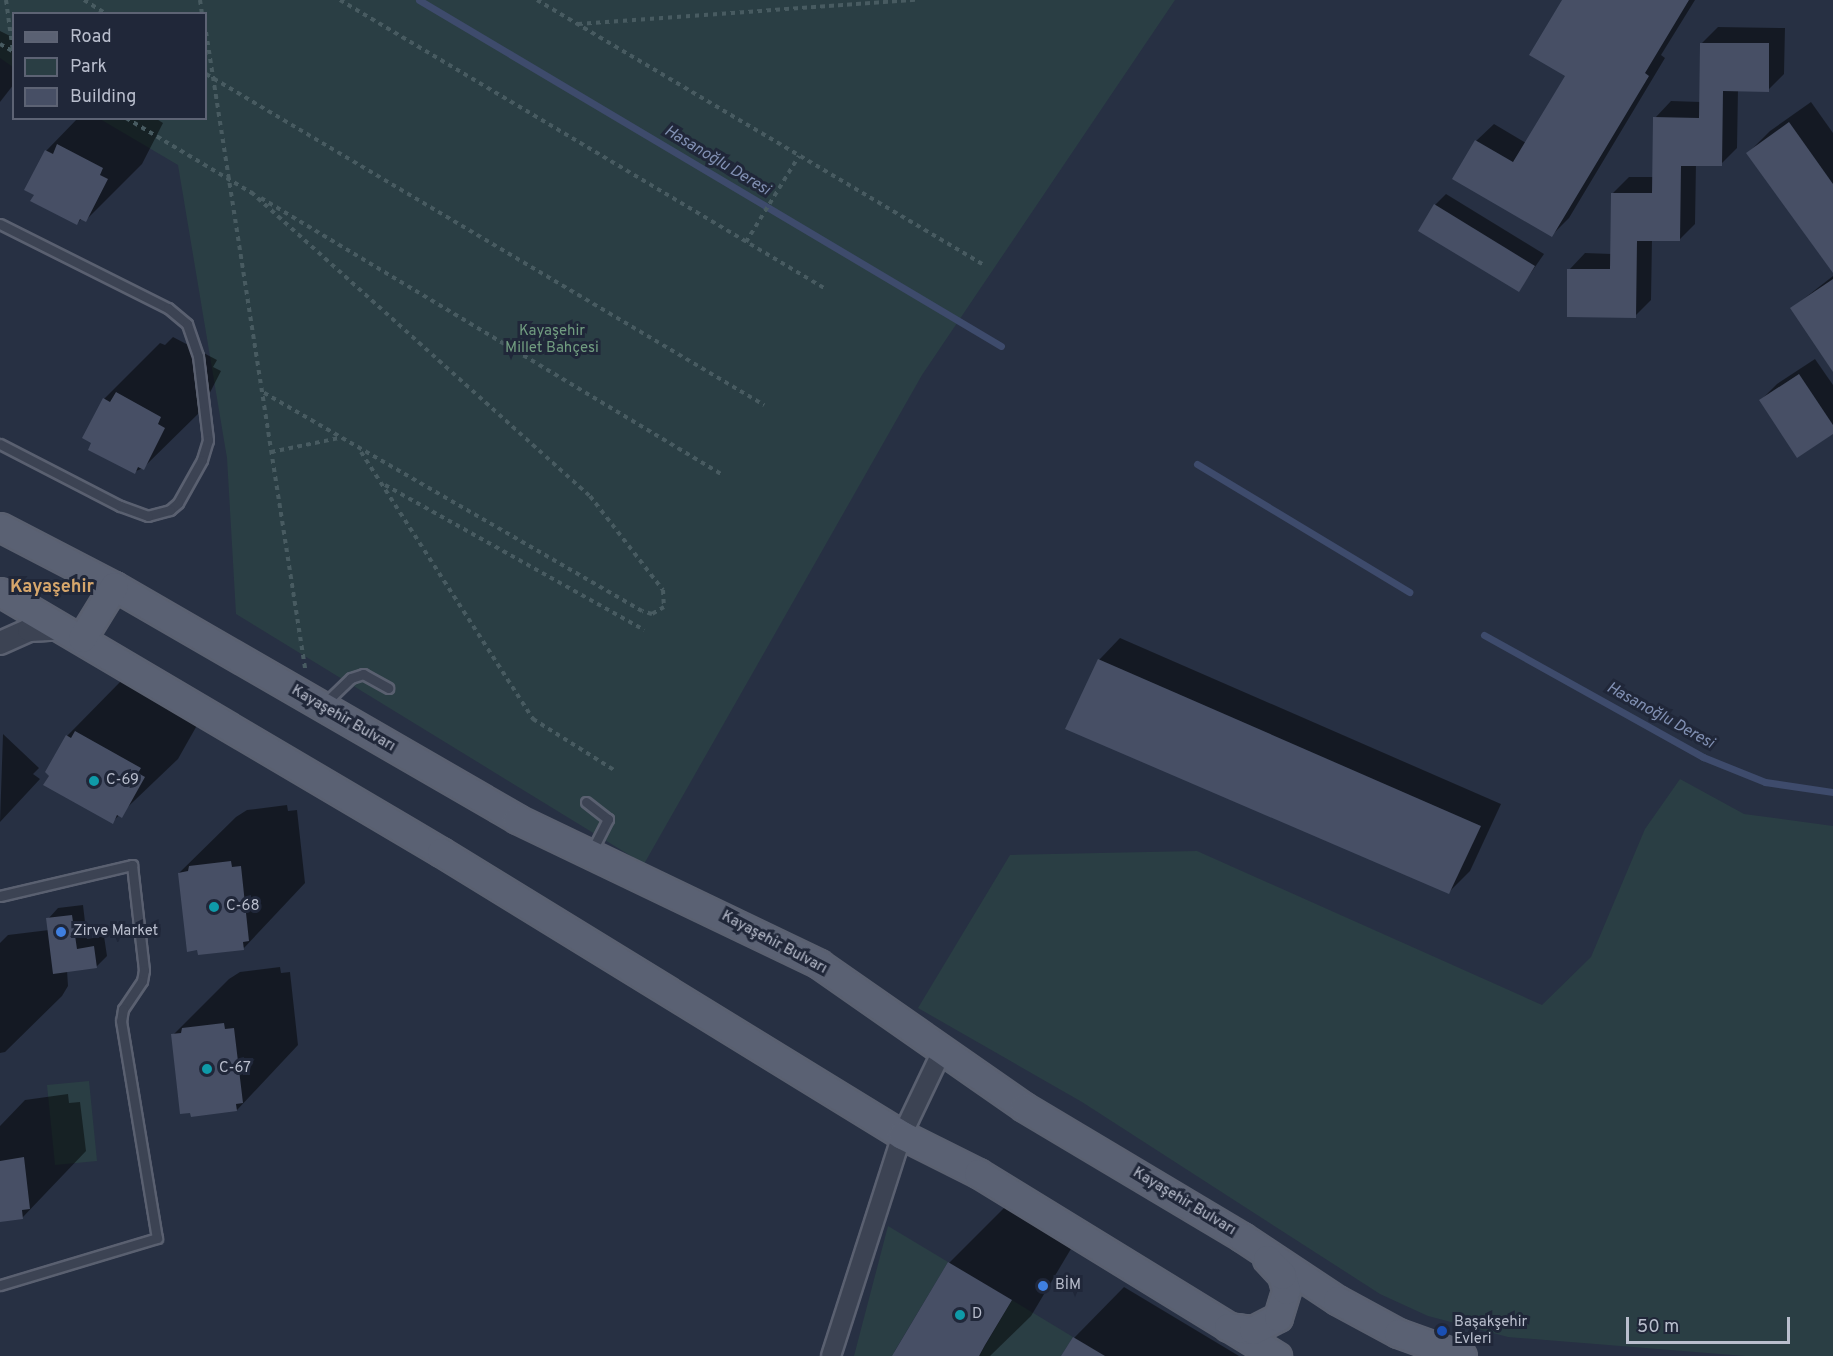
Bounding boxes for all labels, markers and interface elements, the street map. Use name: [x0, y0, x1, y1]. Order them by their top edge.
legend: [12, 12, 207, 120]
text: Road: [70, 26, 112, 49]
text: Park: [70, 56, 107, 79]
text: Building: [70, 86, 136, 109]
water label: Hasanoğlu Deresi: [661, 122, 773, 200]
park label: Kayaşehir Millet Bahçesi: [505, 322, 599, 357]
district label: Kayaşehir: [10, 577, 94, 599]
water label: Hasanoğlu Deresi: [1603, 679, 1717, 753]
street label: Kayaşehir Bulvarı: [288, 682, 398, 756]
place label: C-69: [106, 772, 139, 790]
marker: C-69: [87, 774, 101, 788]
place label: C-68: [226, 898, 260, 916]
marker: C-68: [207, 900, 221, 914]
street label: Kayaşehir Bulvarı: [718, 908, 830, 978]
place label: Zirve Market: [73, 923, 158, 941]
marker: Zirve Market: [54, 925, 68, 939]
place label: C-67: [219, 1060, 251, 1078]
marker: C-67: [200, 1062, 214, 1076]
street label: Kayaşehir Bulvarı: [1129, 1164, 1239, 1240]
place label: BİM: [1055, 1277, 1081, 1295]
marker: BİM: [1036, 1279, 1050, 1293]
scale bar: [1629, 1305, 1792, 1343]
place label: D: [972, 1306, 982, 1324]
marker: D: [953, 1308, 967, 1322]
place label: Başakşehir Evleri: [1454, 1313, 1527, 1348]
text: 50 m: [1637, 1316, 1679, 1339]
marker: Başakşehir Evleri: [1435, 1324, 1449, 1338]

